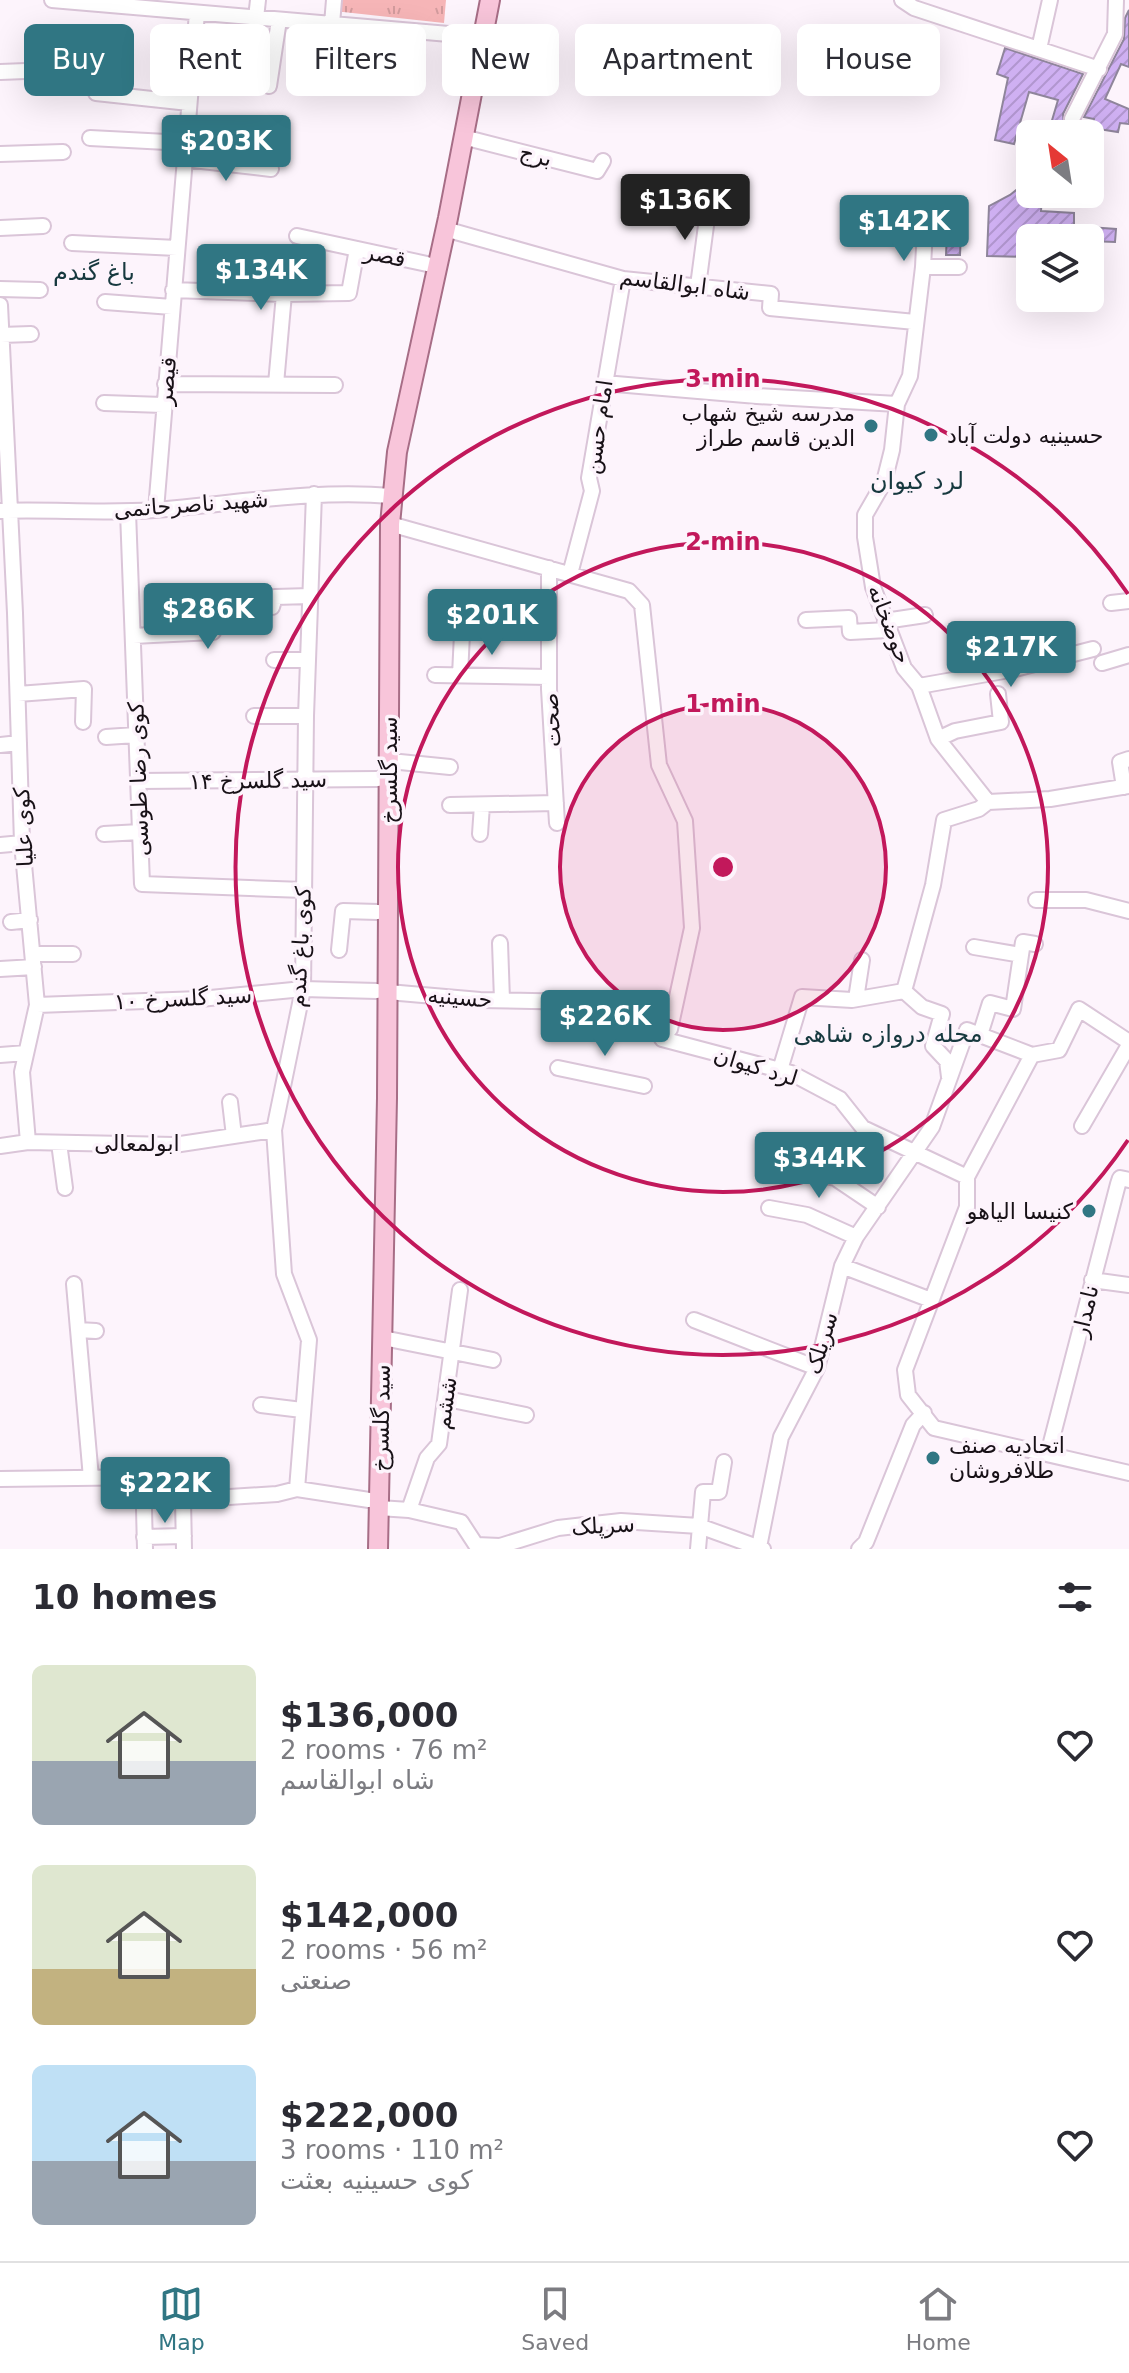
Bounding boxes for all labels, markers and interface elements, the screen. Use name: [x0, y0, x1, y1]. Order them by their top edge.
chip: Buy: [24, 24, 134, 96]
chip: Rent: [150, 24, 270, 96]
chip: Filters: [286, 24, 426, 96]
chip: New: [442, 24, 559, 96]
chip: Apartment: [575, 24, 781, 96]
chip: House: [797, 24, 940, 96]
pin: $203K: [170, 115, 282, 183]
north arrow: [1016, 120, 1104, 208]
map controls: [1016, 120, 1104, 312]
text: $203K: [180, 126, 272, 156]
street label: برج: [517, 139, 555, 173]
pin: $136K: [629, 174, 741, 242]
text: $136K: [639, 185, 731, 215]
pin: $142K: [848, 195, 960, 263]
text: $142K: [858, 206, 950, 236]
button: layers: [1016, 224, 1104, 312]
street label: قصر: [361, 239, 408, 272]
pin: $134K: [205, 244, 317, 312]
text: $134K: [215, 255, 307, 285]
district label: باغ گندم: [53, 258, 135, 286]
street label: شاه ابوالقاسم: [618, 264, 751, 306]
street label: قیصر: [152, 356, 181, 407]
text: 3 min: [685, 365, 761, 393]
street label: امام حسن: [579, 378, 617, 476]
place label: مدرسه شیخ شهاب الدین قاسم طراز: [682, 401, 855, 452]
marker: مدرسه شیخ شهاب الدین قاسم طراز: [862, 417, 880, 435]
place label: حسینیه دولت آباد: [947, 422, 1103, 448]
marker: حسینیه دولت آباد: [922, 426, 940, 444]
district label: لرد کیوان: [870, 467, 964, 495]
street label: شهید ناصرحاتمی: [113, 487, 269, 522]
text: 2 min: [685, 528, 761, 556]
street label: حوضخانه: [863, 581, 916, 667]
pin: $286K: [152, 583, 264, 651]
pin: $201K: [436, 589, 548, 657]
text: $286K: [162, 594, 254, 624]
text: $201K: [446, 600, 538, 630]
pin: $217K: [955, 621, 1067, 689]
text: $217K: [965, 632, 1057, 662]
text: 1 min: [685, 690, 761, 718]
street label: صحت: [538, 692, 565, 748]
street label: کوی رضا طوسی: [123, 701, 154, 857]
street label: سید گلسرخ: [377, 716, 402, 824]
street label: سید گلسرخ ۱۴: [189, 767, 327, 794]
street label: کوی علیا: [9, 786, 38, 867]
centre of rings: [709, 853, 737, 881]
street label: کوی باغ گندم: [285, 885, 316, 1008]
street label: سید گلسرخ ۱۰: [113, 982, 253, 1015]
street label: حسینیه: [427, 982, 493, 1013]
pin: $226K: [549, 990, 661, 1058]
text: $226K: [559, 1001, 651, 1031]
district label: محله دروازه شاهی: [793, 1020, 983, 1048]
street label: لرد کیوان: [711, 1042, 801, 1091]
street label: ابولمعالی: [94, 1131, 180, 1156]
pin: $344K: [763, 1132, 875, 1200]
text: $344K: [773, 1143, 865, 1173]
place label: کنیسا الیاهو: [966, 1199, 1074, 1224]
marker: کنیسا الیاهو: [1080, 1202, 1098, 1220]
street label: نامدار: [1067, 1283, 1104, 1341]
street label: سریلک: [800, 1309, 843, 1377]
street label: سید گلسرخ: [368, 1364, 395, 1472]
street label: ششم: [429, 1375, 463, 1431]
place label: اتحادیه صنف طلافروشان: [949, 1433, 1065, 1483]
marker: اتحادیه صنف طلافروشان: [924, 1449, 942, 1467]
pin: $222K: [109, 1457, 221, 1525]
text: $222K: [119, 1468, 211, 1498]
street label: سرپلک: [571, 1511, 636, 1541]
icon: filters: [1053, 1575, 1097, 1619]
text: 10 homes: [32, 1577, 217, 1617]
text: $136,000: [280, 1695, 459, 1735]
icon: home: [96, 1697, 192, 1793]
icon: heart: [1053, 1723, 1097, 1767]
text: 2 rooms · 76 m²: [280, 1735, 488, 1765]
text: شاه ابوالقاسم: [280, 1765, 435, 1795]
text: $142,000: [280, 1895, 459, 1935]
icon: home: [96, 1897, 192, 1993]
icon: heart: [1053, 1923, 1097, 1967]
text: 2 rooms · 56 m²: [280, 1935, 488, 1965]
text: صنعتی: [280, 1965, 352, 1995]
text: $222,000: [280, 2095, 459, 2135]
icon: home: [96, 2097, 192, 2193]
icon: heart: [1053, 2123, 1097, 2167]
text: 3 rooms · 110 m²: [280, 2135, 504, 2165]
text: کوی حسینیه بعثت: [280, 2165, 473, 2195]
tab: Map: [158, 2282, 205, 2355]
tab: Saved: [521, 2282, 589, 2355]
tab: Home: [906, 2282, 971, 2355]

